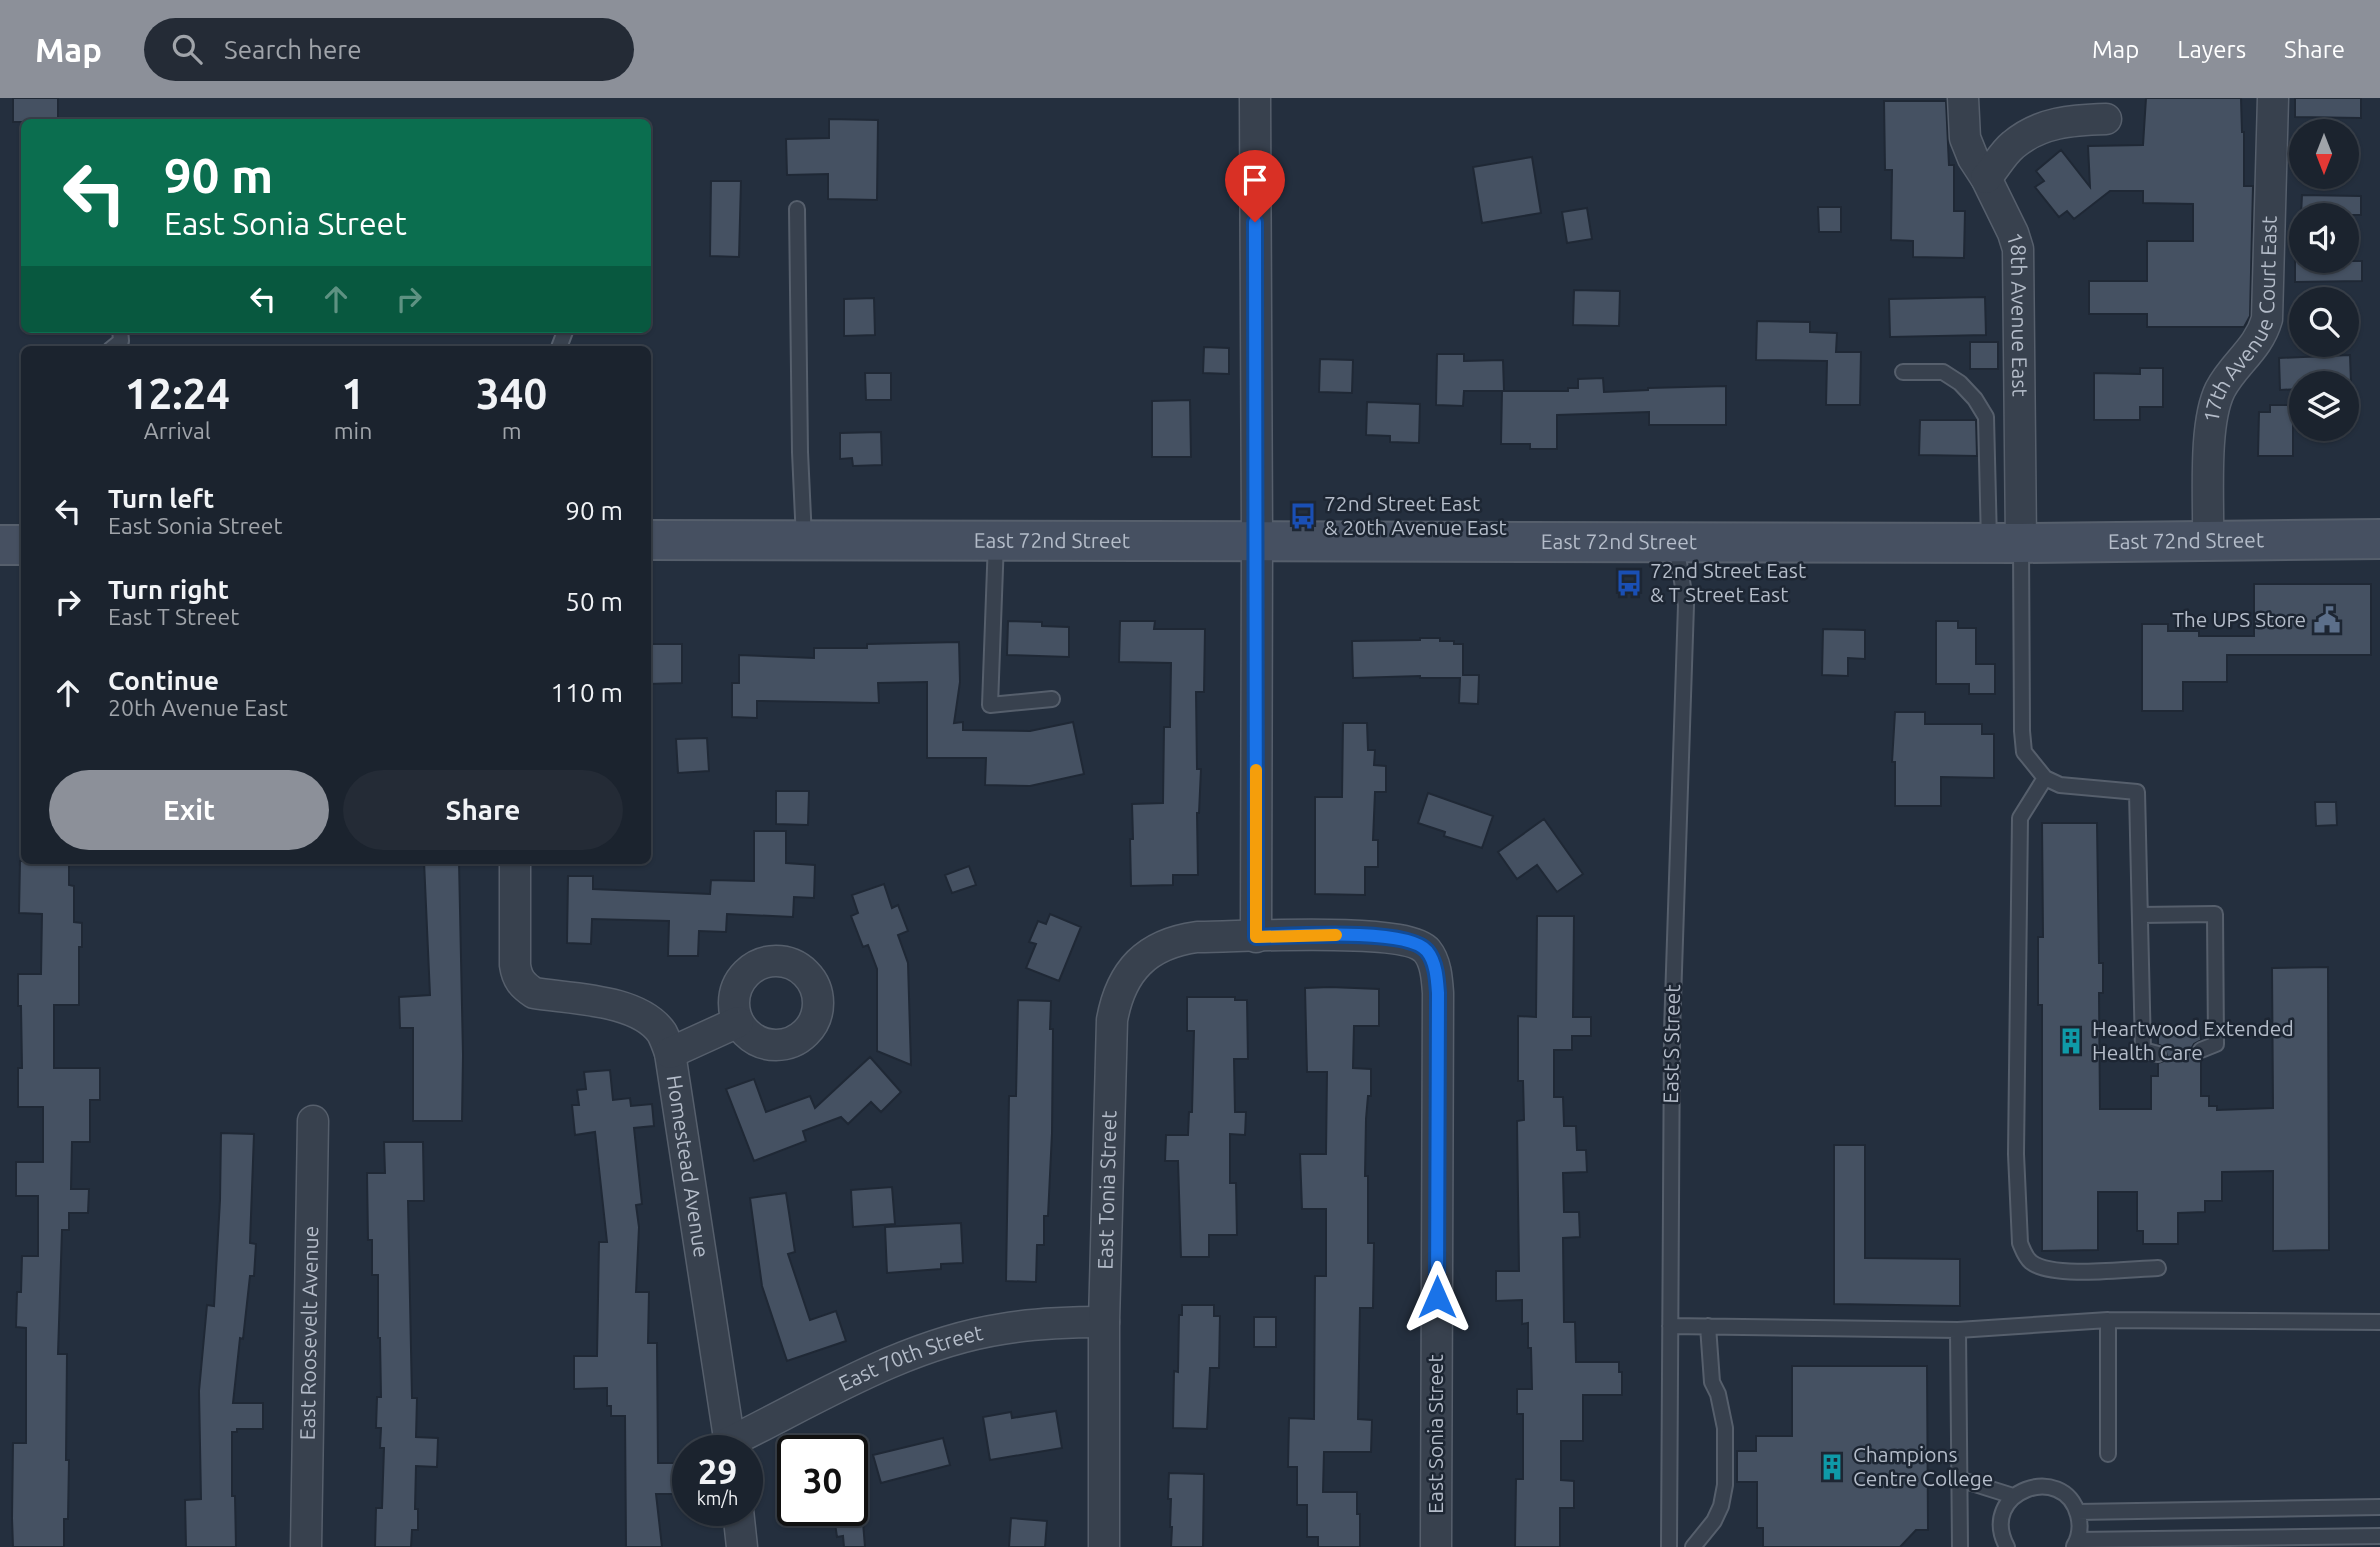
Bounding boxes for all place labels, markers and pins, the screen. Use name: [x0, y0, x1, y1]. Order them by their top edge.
pin: [1225, 150, 1285, 222]
place label: 72nd Street East & 20th Avenue East: [1324, 491, 1507, 539]
bus stop icon: 72nd Street East & 20th Avenue East: [1288, 501, 1318, 531]
place label: 72nd Street East & T Street East: [1650, 558, 1806, 606]
bus stop icon: 72nd Street East & T Street East: [1614, 568, 1644, 598]
public building icon: The UPS Store: [2312, 605, 2342, 635]
place label: The UPS Store: [2172, 607, 2306, 631]
place label: Heartwood Extended Health Care: [2092, 1016, 2294, 1064]
building icon: Heartwood Extended Health Care: [2056, 1026, 2086, 1056]
place label: Champions Centre College: [1853, 1442, 1993, 1490]
building icon: Champions Centre College: [1817, 1452, 1847, 1482]

